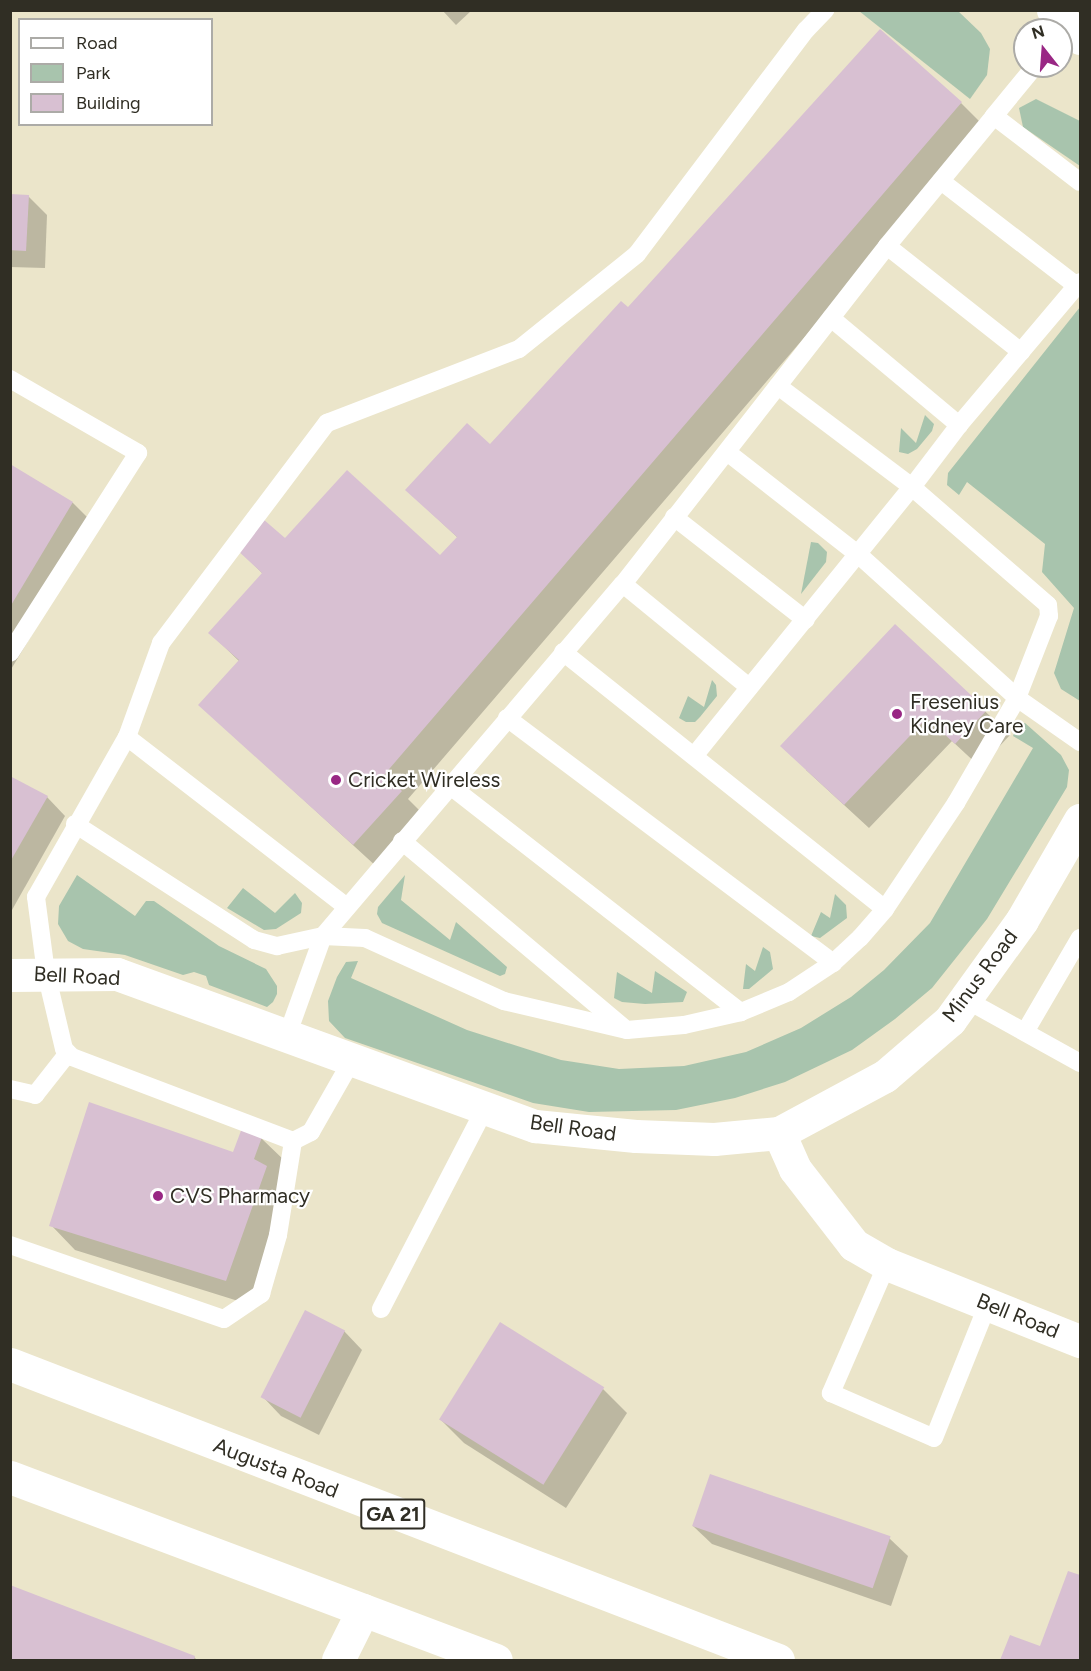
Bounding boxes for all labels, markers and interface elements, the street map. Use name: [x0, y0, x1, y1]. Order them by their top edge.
legend: [18, 18, 213, 126]
north arrow: [1013, 18, 1073, 78]
text: N: [1029, 21, 1047, 43]
text: Road: [76, 32, 117, 54]
text: Park: [76, 62, 110, 84]
text: Building: [76, 92, 141, 114]
place label: Fresenius Kidney Care: [910, 689, 1024, 739]
marker: Fresenius Kidney Care: [888, 705, 906, 723]
place label: Cricket Wireless: [348, 767, 500, 793]
marker: Cricket Wireless: [329, 773, 343, 787]
street label: Minus Road: [937, 925, 1023, 1027]
street label: Bell Road: [33, 961, 121, 991]
street label: Bell Road: [528, 1109, 618, 1147]
place label: CVS Pharmacy: [170, 1183, 310, 1209]
marker: CVS Pharmacy: [151, 1189, 165, 1203]
street label: Bell Road: [973, 1288, 1063, 1344]
street label: Augusta Road: [210, 1433, 342, 1503]
road number: GA 21: [360, 1497, 426, 1531]

